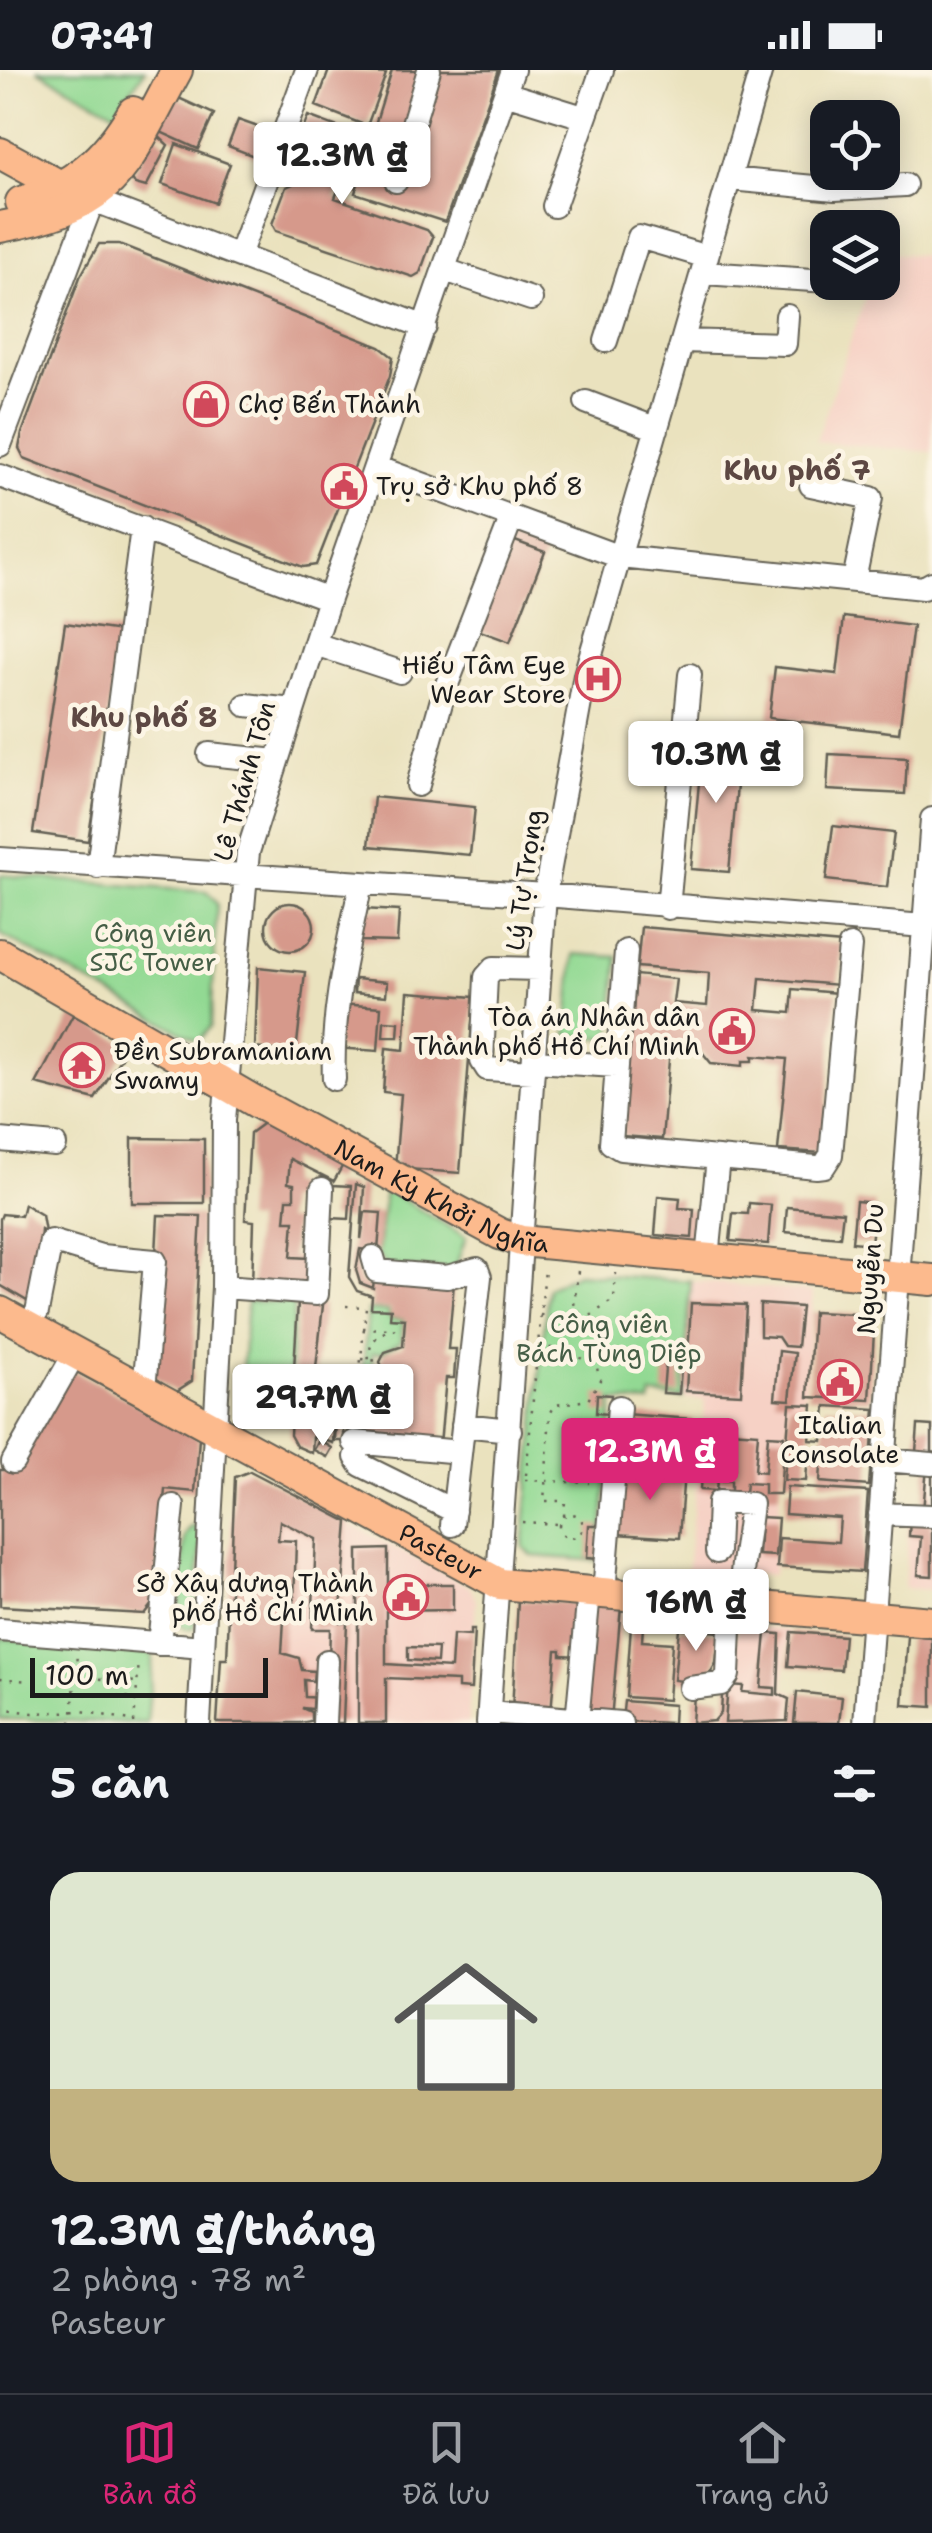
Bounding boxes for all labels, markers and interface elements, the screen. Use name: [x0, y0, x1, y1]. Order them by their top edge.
text: 07:41: [50, 10, 154, 61]
map controls: [810, 100, 900, 300]
button: locate: [810, 100, 900, 190]
pin: 12.3M ₫: [250, 122, 434, 207]
text: 12.3M ₫: [275, 133, 409, 176]
button: layers: [810, 210, 900, 300]
shop icon: Chợ Bến Thành: [183, 381, 229, 427]
place label: Chợ Bến Thành: [238, 387, 421, 421]
district label: Khu phố 7: [723, 451, 871, 489]
public building icon: Trụ sở Khu phố 8: [321, 463, 367, 509]
place label: Trụ sở Khu phố 8: [376, 469, 583, 503]
place label: Hiếu Tâm Eye Wear Store: [402, 648, 566, 711]
hospital icon: Hiếu Tâm Eye Wear Store: [575, 656, 621, 702]
street label: Lê Thánh Tôn: [205, 697, 283, 865]
district label: Khu phố 8: [70, 698, 218, 736]
pin: 10.3M ₫: [624, 721, 808, 806]
text: 10.3M ₫: [650, 732, 782, 775]
street label: Lý Tự Trọng: [497, 807, 551, 953]
park label: Công viên SJC Tower: [90, 916, 216, 979]
place label: Tòa án Nhân dân Thành phố Hồ Chí Minh: [413, 1000, 700, 1063]
public building icon: Tòa án Nhân dân Thành phố Hồ Chí Minh: [709, 1008, 755, 1054]
place label: Đền Subramaniam Swamy: [114, 1034, 332, 1097]
temple icon: Đền Subramaniam Swamy: [59, 1042, 105, 1088]
street label: Nam Kỳ Khởi Nghĩa: [328, 1130, 551, 1261]
street label: Nguyễn Du: [848, 1202, 892, 1336]
park label: Công viên Bách Tùng Diệp: [516, 1307, 702, 1370]
public building icon: Italian Consolate: [817, 1359, 863, 1405]
pin: 29.7M ₫: [231, 1364, 415, 1449]
text: 29.7M ₫: [254, 1375, 392, 1418]
place label: Italian Consolate: [780, 1408, 900, 1471]
pin: 12.3M ₫: [558, 1418, 742, 1503]
text: 12.3M ₫: [583, 1429, 717, 1472]
street label: Pasteur: [393, 1515, 489, 1589]
place label: Sở Xây dựng Thành phố Hồ Chí Minh: [136, 1566, 374, 1629]
pin: 16M ₫: [626, 1569, 766, 1654]
public building icon: Sở Xây dựng Thành phố Hồ Chí Minh: [383, 1574, 429, 1620]
text: 16M ₫: [645, 1580, 747, 1623]
scale bar: [30, 1653, 268, 1698]
text: 100 m: [45, 1656, 129, 1694]
text: 5 căn: [50, 1755, 169, 1811]
icon: filters: [827, 1756, 882, 1811]
icon: home: [376, 1937, 556, 2117]
text: 12.3M ₫/tháng: [50, 2202, 376, 2258]
text: 2 phòng · 78 m²: [50, 2258, 306, 2301]
text: Pasteur: [50, 2301, 166, 2344]
tab: Bản đồ: [103, 2415, 197, 2513]
tab: Đã lưu: [403, 2415, 490, 2513]
tab: Trang chủ: [695, 2415, 829, 2513]

